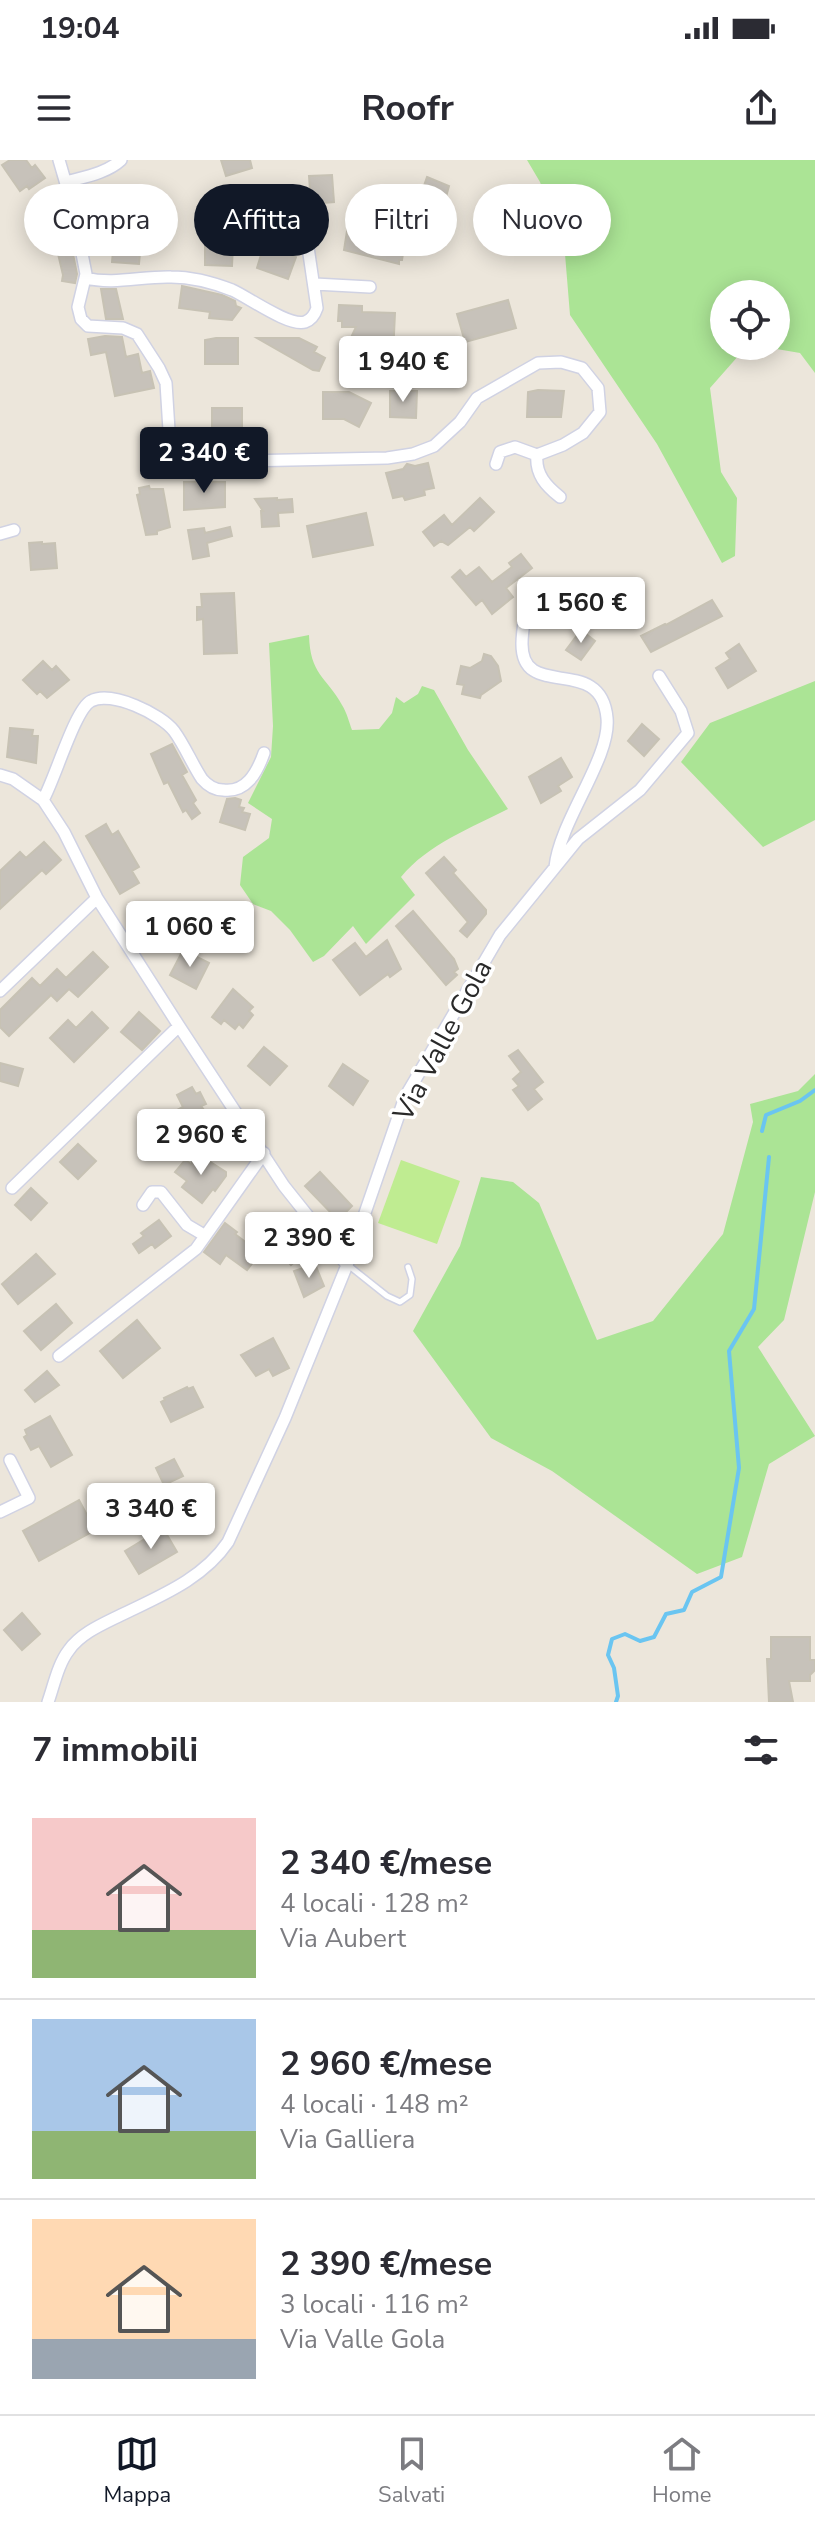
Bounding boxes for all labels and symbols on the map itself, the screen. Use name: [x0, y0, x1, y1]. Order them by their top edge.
pin: 1 940 €: [329, 336, 477, 404]
pin: 2 340 €: [130, 427, 278, 495]
pin: 1 560 €: [507, 577, 655, 645]
pin: 1 060 €: [116, 901, 264, 969]
street label: Via Valle Gola: [384, 953, 501, 1129]
pin: 2 960 €: [127, 1109, 275, 1177]
pin: 2 390 €: [235, 1212, 383, 1280]
pin: 3 340 €: [77, 1483, 225, 1551]

